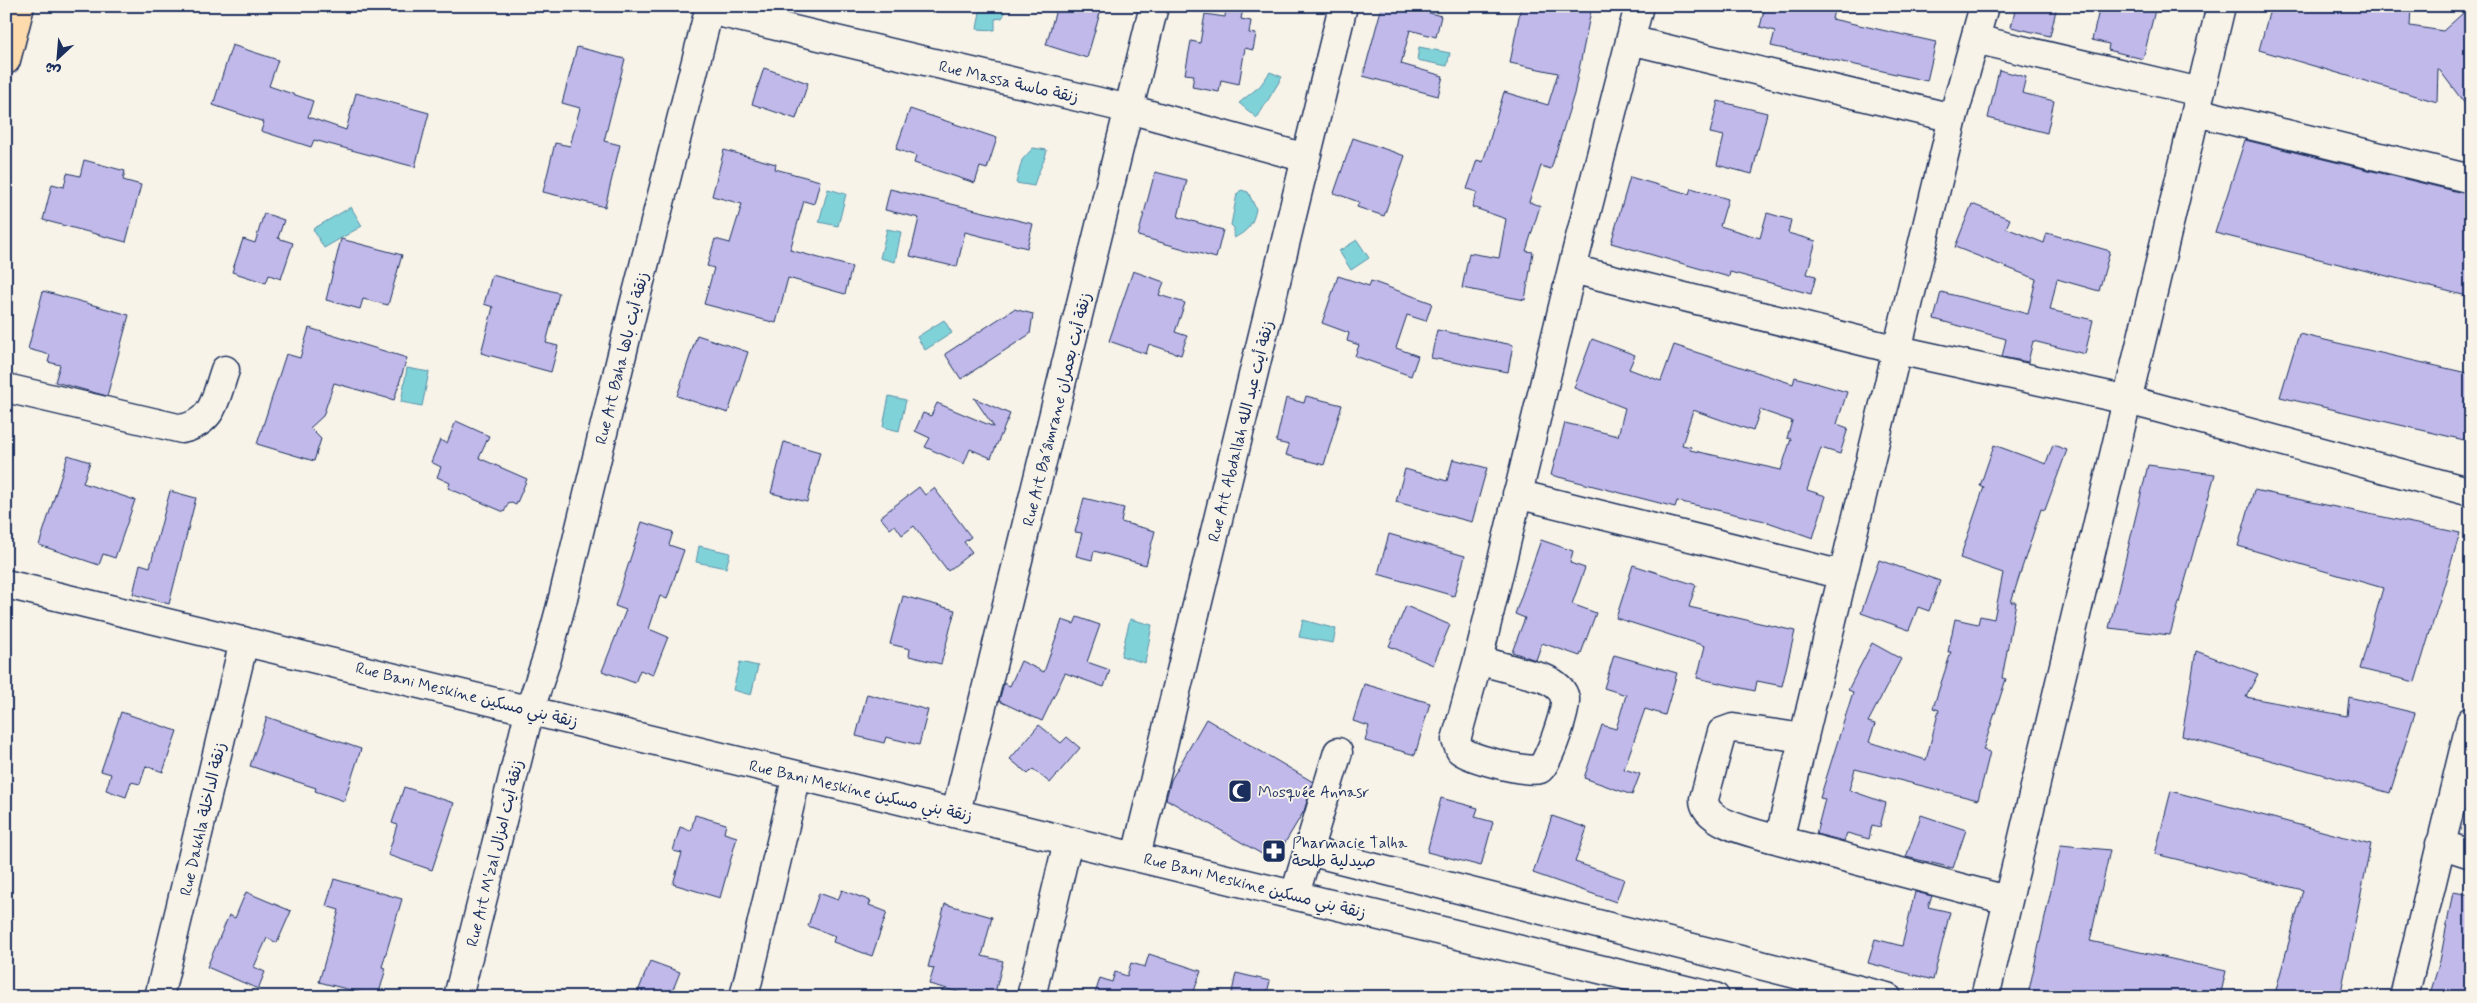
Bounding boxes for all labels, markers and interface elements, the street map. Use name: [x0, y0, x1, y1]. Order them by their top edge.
north arrow: [32, 32, 82, 82]
street label: Rue Massa زنقة ماسة: [937, 56, 1081, 109]
text: ش: [42, 57, 64, 80]
street label: Rue Ait Baha زنقة أيت باها: [591, 270, 654, 447]
street label: Rue Ait Ba´âmrane زنقة أيت بعمران: [1018, 290, 1097, 528]
street label: Rue Ait Abdallah زنقة أيت عبد الله: [1204, 319, 1279, 544]
street label: Rue Bani Meskine زنقة بني مسكين: [353, 658, 580, 736]
street label: Rue Dakhla زنقة الداخلة: [176, 741, 231, 898]
street label: Rue Bani Meskine زنقة بني مسكين: [746, 756, 974, 830]
street label: Rue Ait M'zal زنقة أيت امزال: [462, 758, 529, 949]
mosque icon: Mosquée Annasr: [1227, 778, 1253, 804]
place label: Mosquée Annasr: [1258, 782, 1370, 803]
place label: Pharmacie Talha صيدلية طلحة: [1292, 833, 1408, 872]
pharmacy icon: Pharmacie Talha صيدلية طلحة: [1261, 838, 1287, 864]
street label: Rue Bani Meskine زنقة بني مسكين: [1141, 849, 1368, 927]

